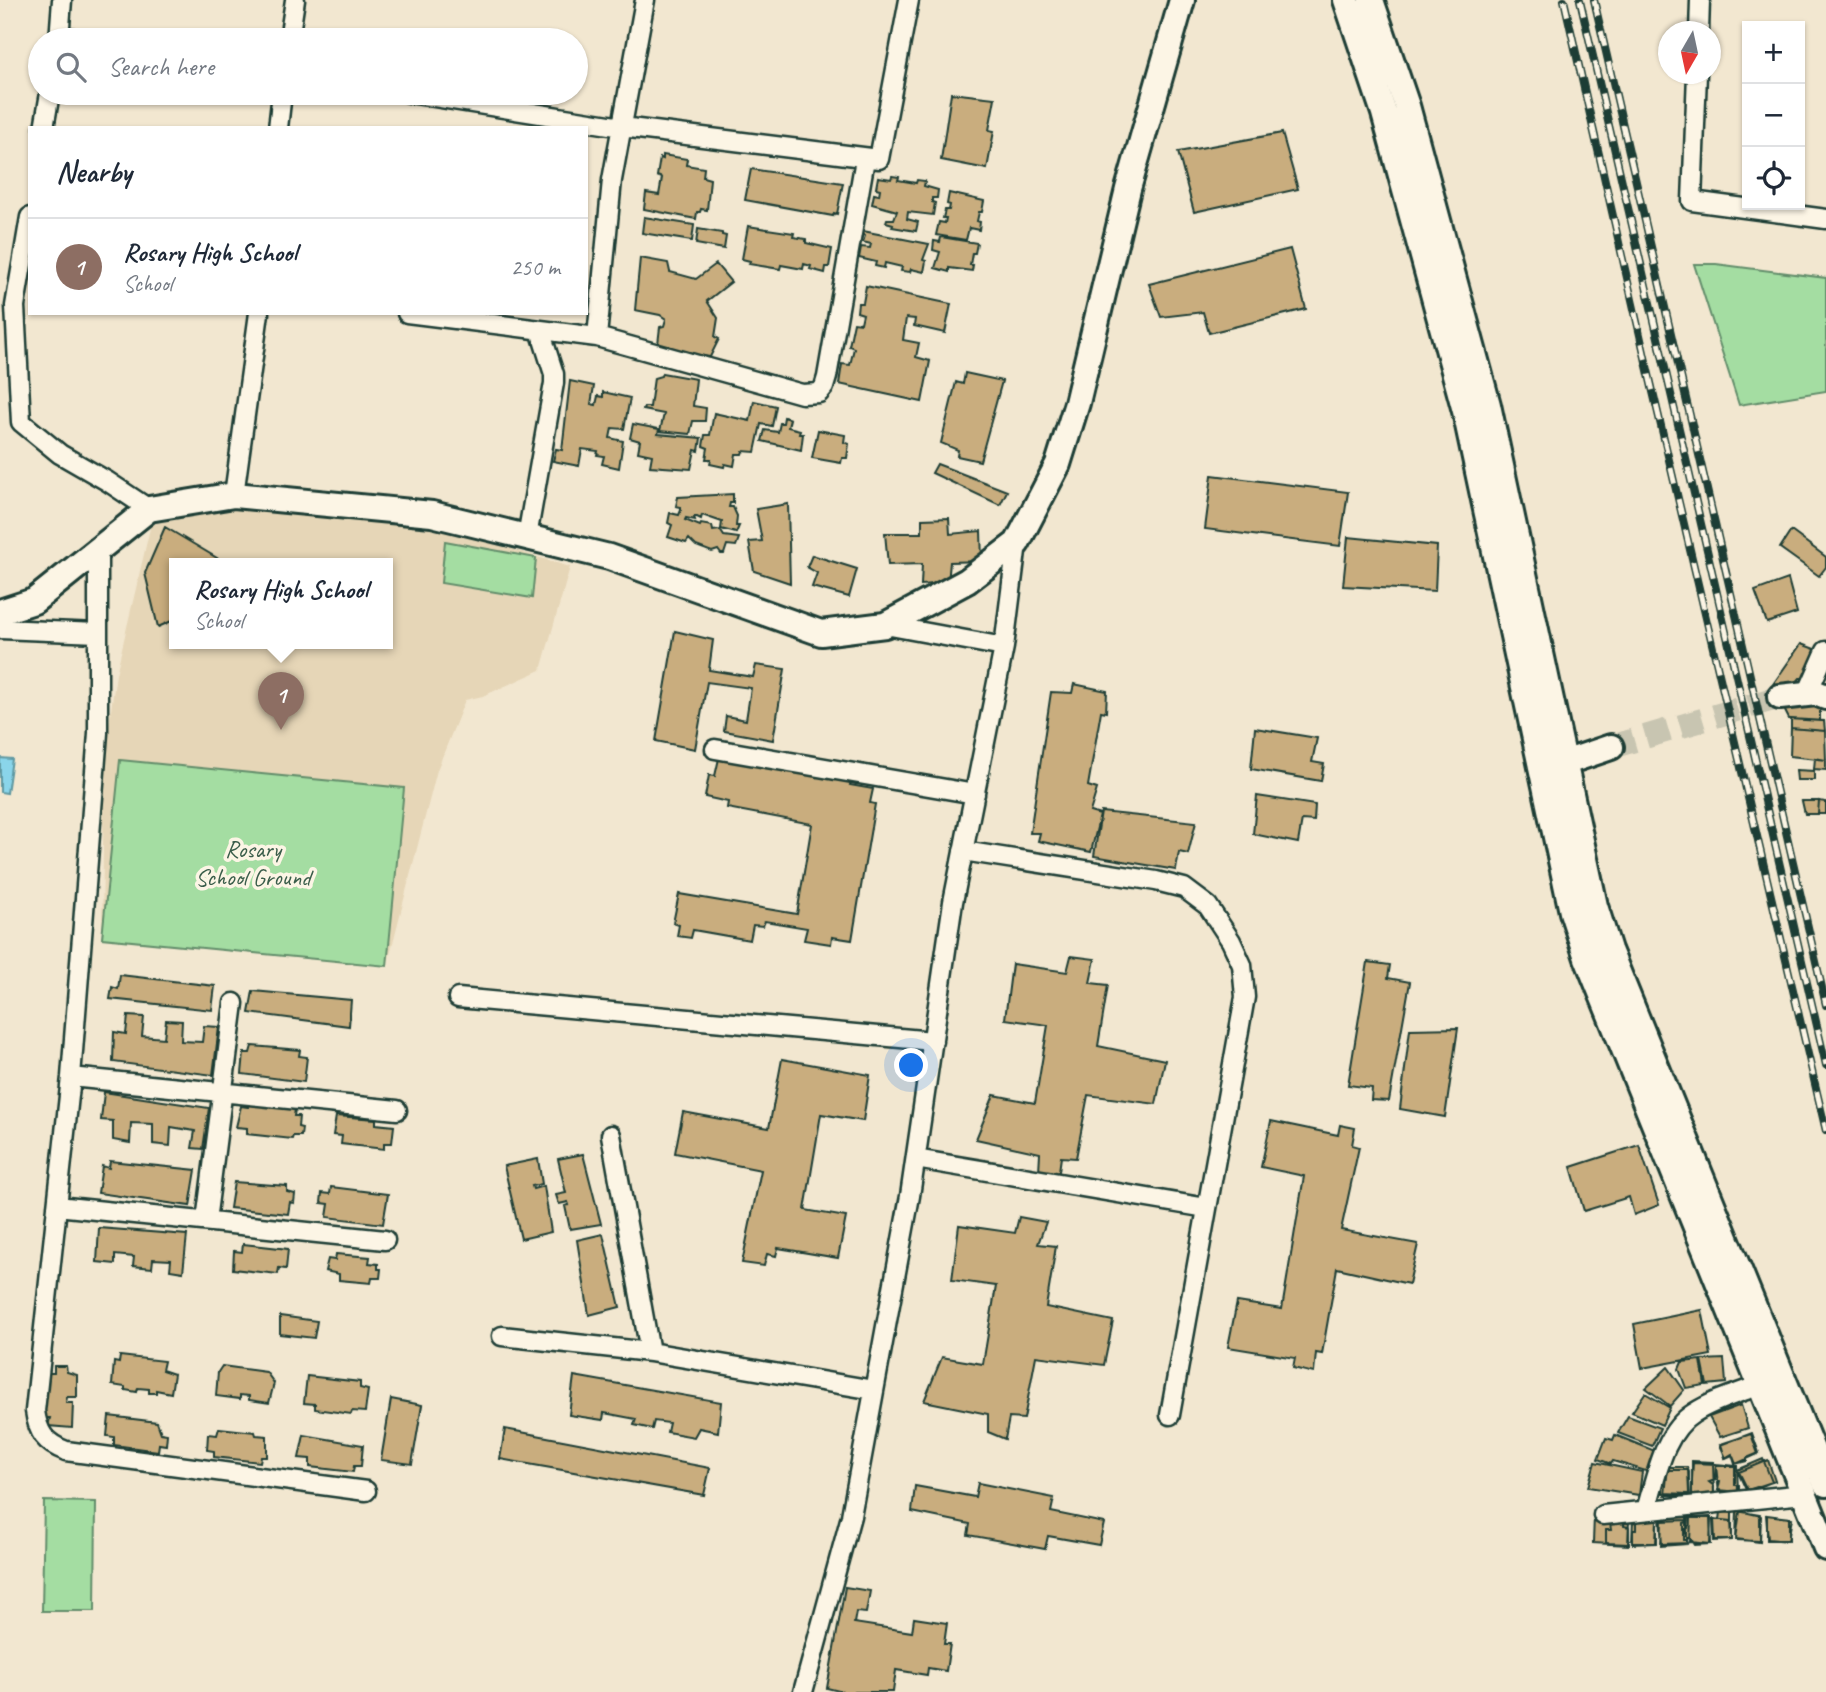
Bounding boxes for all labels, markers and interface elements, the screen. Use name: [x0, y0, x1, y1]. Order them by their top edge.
north arrow: [1658, 21, 1721, 84]
map controls: [1742, 21, 1805, 210]
button: +: [1742, 21, 1805, 84]
search box: [28, 28, 588, 105]
icon: search: [52, 48, 90, 86]
text: Search here: [108, 50, 214, 83]
button: −: [1742, 84, 1805, 147]
button: locate: [1742, 147, 1805, 210]
text: Nearby: [56, 153, 132, 191]
text: Rosary High School: [123, 236, 297, 269]
text: 1: [74, 253, 84, 282]
text: 250 m: [511, 253, 560, 282]
text: School: [123, 269, 172, 298]
popup: [169, 558, 393, 649]
text: Rosary High School: [194, 573, 368, 606]
text: School: [194, 606, 243, 635]
pin: 1: [258, 672, 304, 730]
park label: Rosary School Ground: [195, 834, 314, 892]
your location: [894, 1048, 928, 1082]

